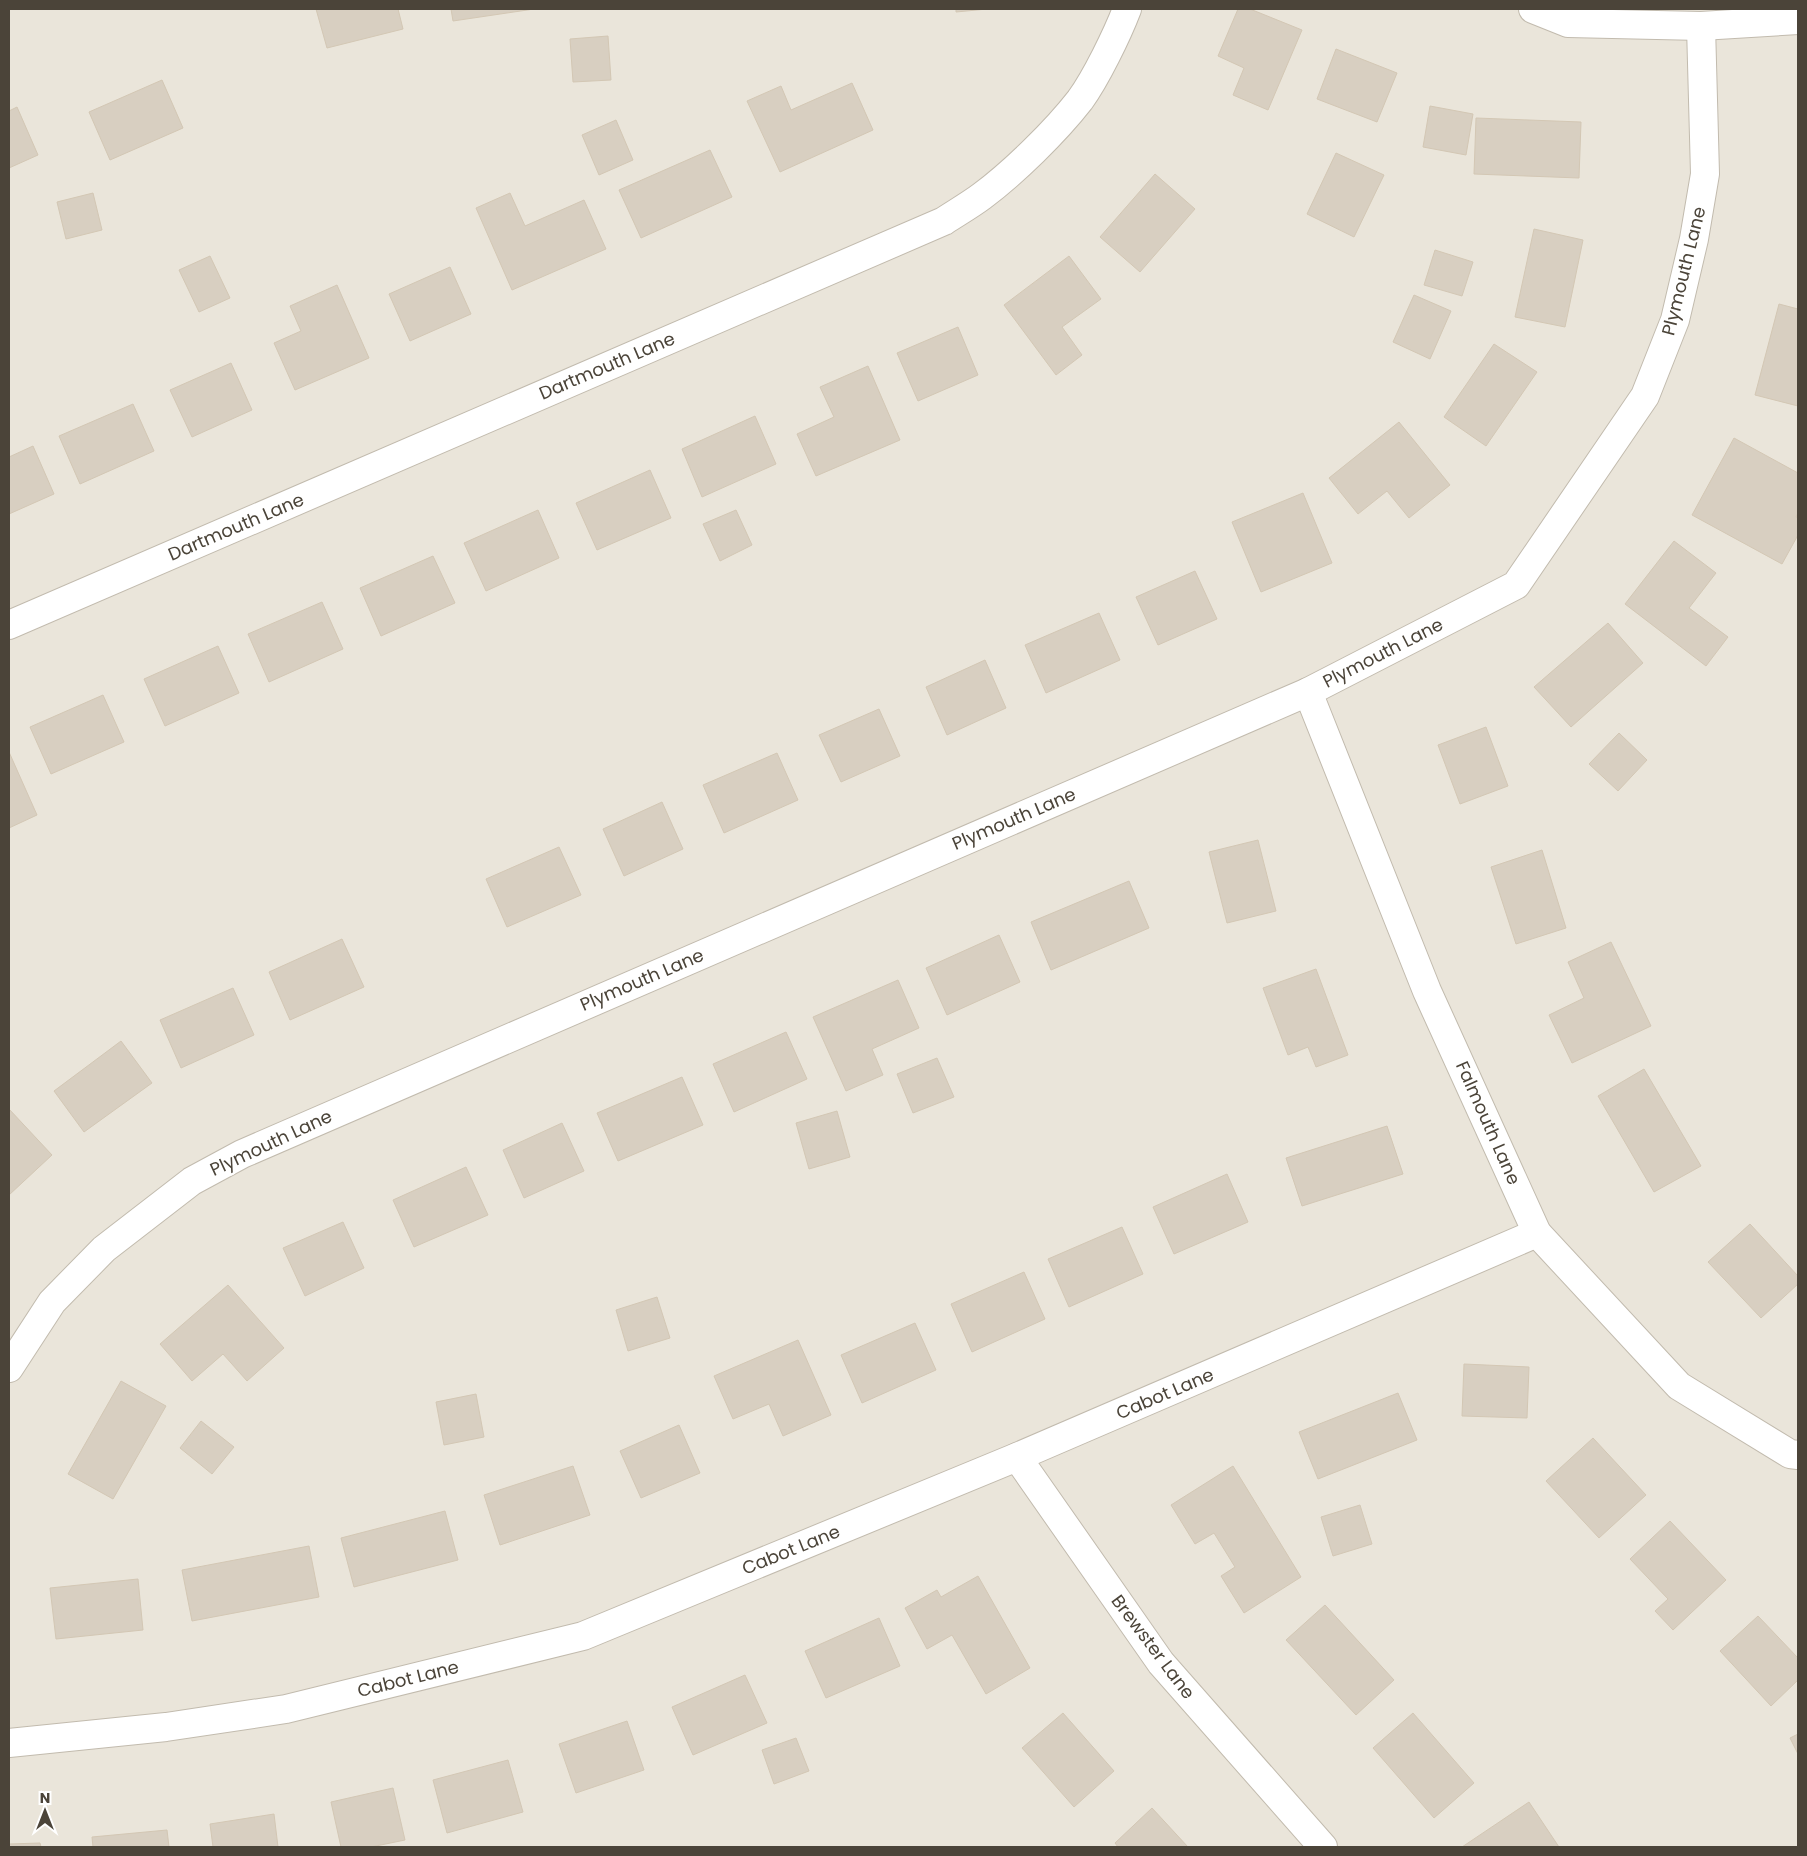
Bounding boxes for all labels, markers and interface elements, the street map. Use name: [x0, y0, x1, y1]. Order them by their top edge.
street label: Plymouth Lane: [1655, 204, 1712, 338]
street label: Dartmouth Lane: [535, 326, 679, 405]
street label: Dartmouth Lane: [164, 487, 308, 566]
street label: Plymouth Lane: [1318, 611, 1447, 694]
street label: Plymouth Lane: [948, 781, 1079, 856]
street label: Plymouth Lane: [576, 942, 707, 1017]
street label: Falmouth Lane: [1450, 1057, 1527, 1189]
street label: Plymouth Lane: [206, 1103, 336, 1182]
street label: Cabot Lane: [1112, 1362, 1217, 1425]
street label: Cabot Lane: [738, 1519, 844, 1581]
street label: Brewster Lane: [1106, 1589, 1201, 1704]
street label: Cabot Lane: [355, 1654, 461, 1703]
north arrow: [20, 1786, 70, 1836]
text: N: [40, 1788, 50, 1808]

